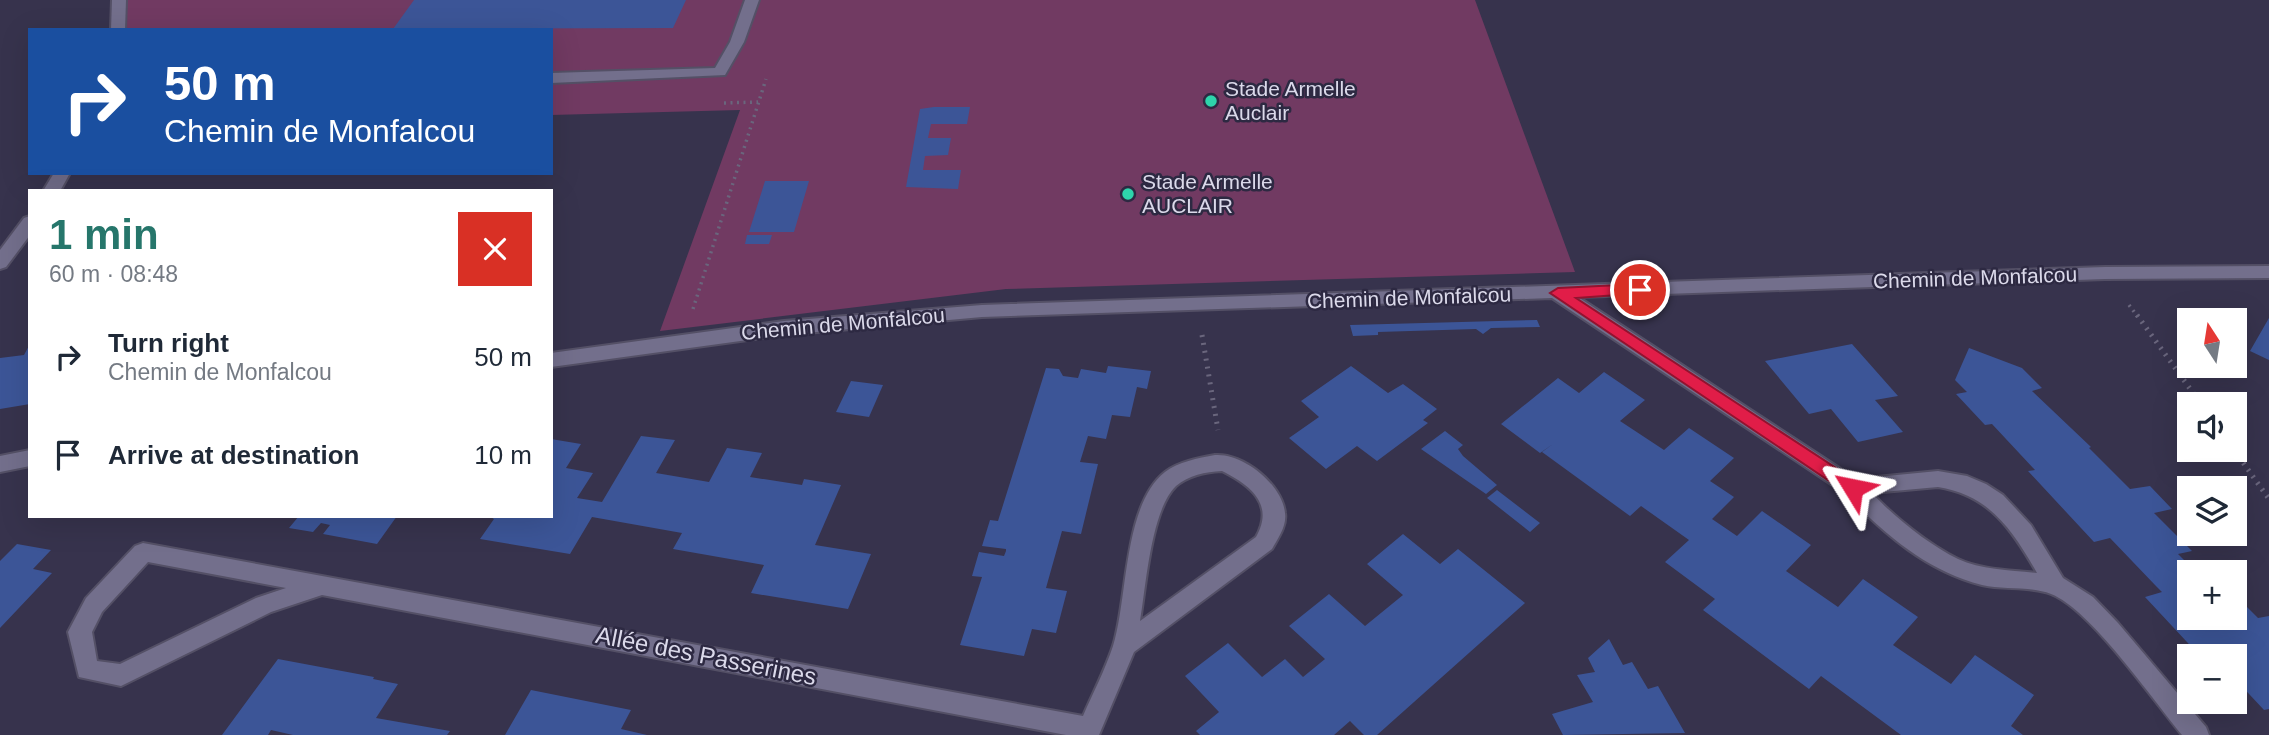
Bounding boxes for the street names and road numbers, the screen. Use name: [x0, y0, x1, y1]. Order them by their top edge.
street label: Chemin de Monfalcou: [1873, 262, 2077, 293]
street label: Chemin de Monfalcou: [1307, 282, 1511, 313]
street label: Chemin de Monfalcou: [740, 303, 946, 344]
street label: Allée des Passerines: [594, 621, 819, 690]

